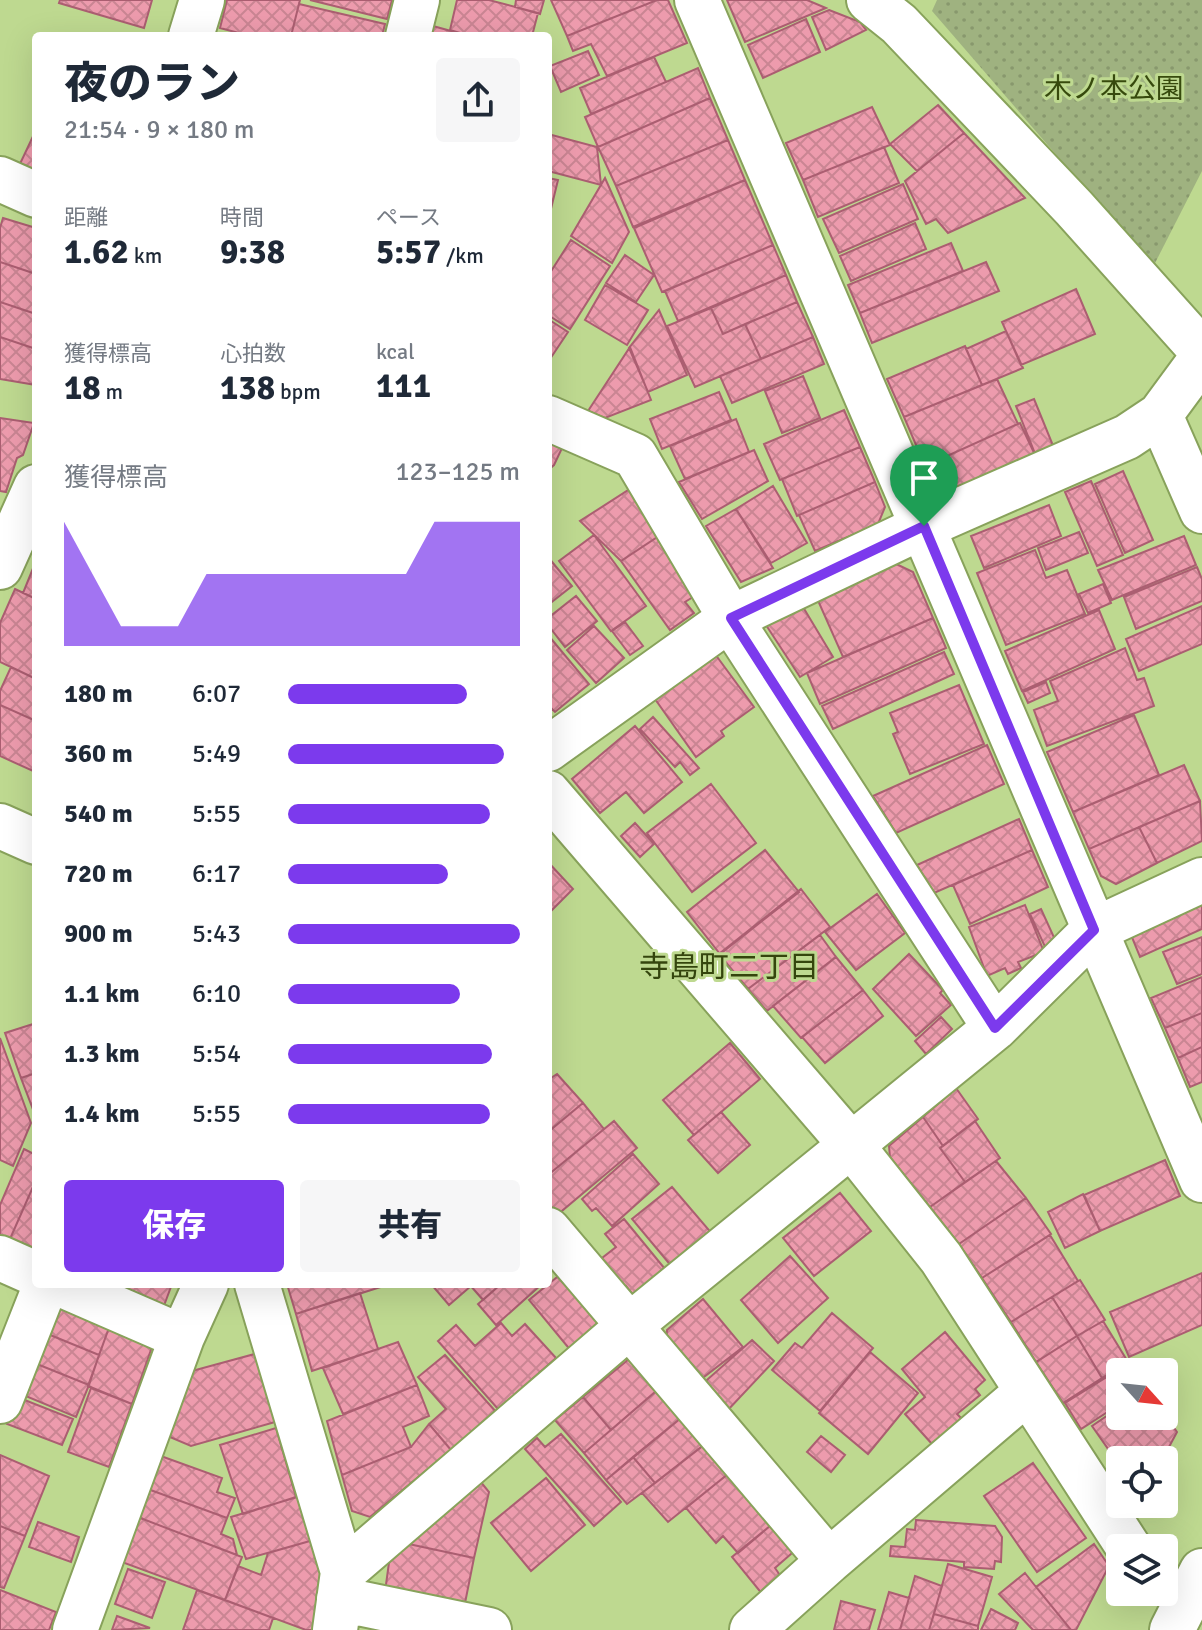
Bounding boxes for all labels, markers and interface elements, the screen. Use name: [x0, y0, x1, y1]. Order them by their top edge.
text: 夜のラン: [64, 57, 240, 111]
button: share: [436, 58, 520, 142]
park label: 木ノ本公園: [1044, 72, 1184, 106]
text: 21:54 · 9 × 180 m: [64, 114, 255, 146]
text: 距離: [64, 204, 108, 231]
text: 時間: [220, 204, 264, 231]
text: ペース: [376, 204, 441, 231]
text: 1.62: [64, 231, 129, 273]
text: 9:38: [220, 231, 285, 273]
text: 5:57: [376, 231, 441, 273]
text: km: [129, 242, 162, 269]
text: /km: [441, 242, 484, 269]
text: kcal: [376, 338, 415, 365]
text: 獲得標高: [64, 340, 152, 367]
text: 心拍数: [220, 340, 286, 367]
text: 111: [376, 365, 431, 407]
text: 18: [64, 367, 101, 409]
text: 138: [220, 367, 275, 409]
text: m: [101, 378, 123, 405]
text: bpm: [275, 378, 321, 405]
pin: [890, 444, 958, 526]
text: 123–125 m: [396, 456, 520, 488]
icon: arrive: [902, 456, 946, 500]
text: 獲得標高: [64, 462, 168, 494]
text: 180 m: [64, 678, 133, 710]
text: 6:07: [192, 678, 241, 710]
text: 360 m: [64, 738, 133, 770]
text: 5:49: [192, 738, 241, 770]
text: 540 m: [64, 798, 133, 830]
text: 5:55: [192, 798, 241, 830]
text: 720 m: [64, 858, 133, 890]
text: 6:17: [192, 858, 241, 890]
text: 900 m: [64, 918, 133, 950]
text: 5:43: [192, 918, 241, 950]
district label: 寺島町二丁目: [639, 949, 819, 986]
text: 1.1 km: [64, 978, 140, 1010]
text: 6:10: [192, 978, 241, 1010]
text: 1.3 km: [64, 1038, 140, 1070]
text: 5:54: [192, 1038, 241, 1070]
text: 1.4 km: [64, 1098, 140, 1130]
text: 5:55: [192, 1098, 241, 1130]
button: 保存: [64, 1180, 284, 1272]
button: 共有: [300, 1180, 520, 1272]
north arrow: [1106, 1358, 1178, 1430]
map controls: [1106, 1358, 1178, 1606]
button: locate: [1106, 1446, 1178, 1518]
button: layers: [1106, 1534, 1178, 1606]

